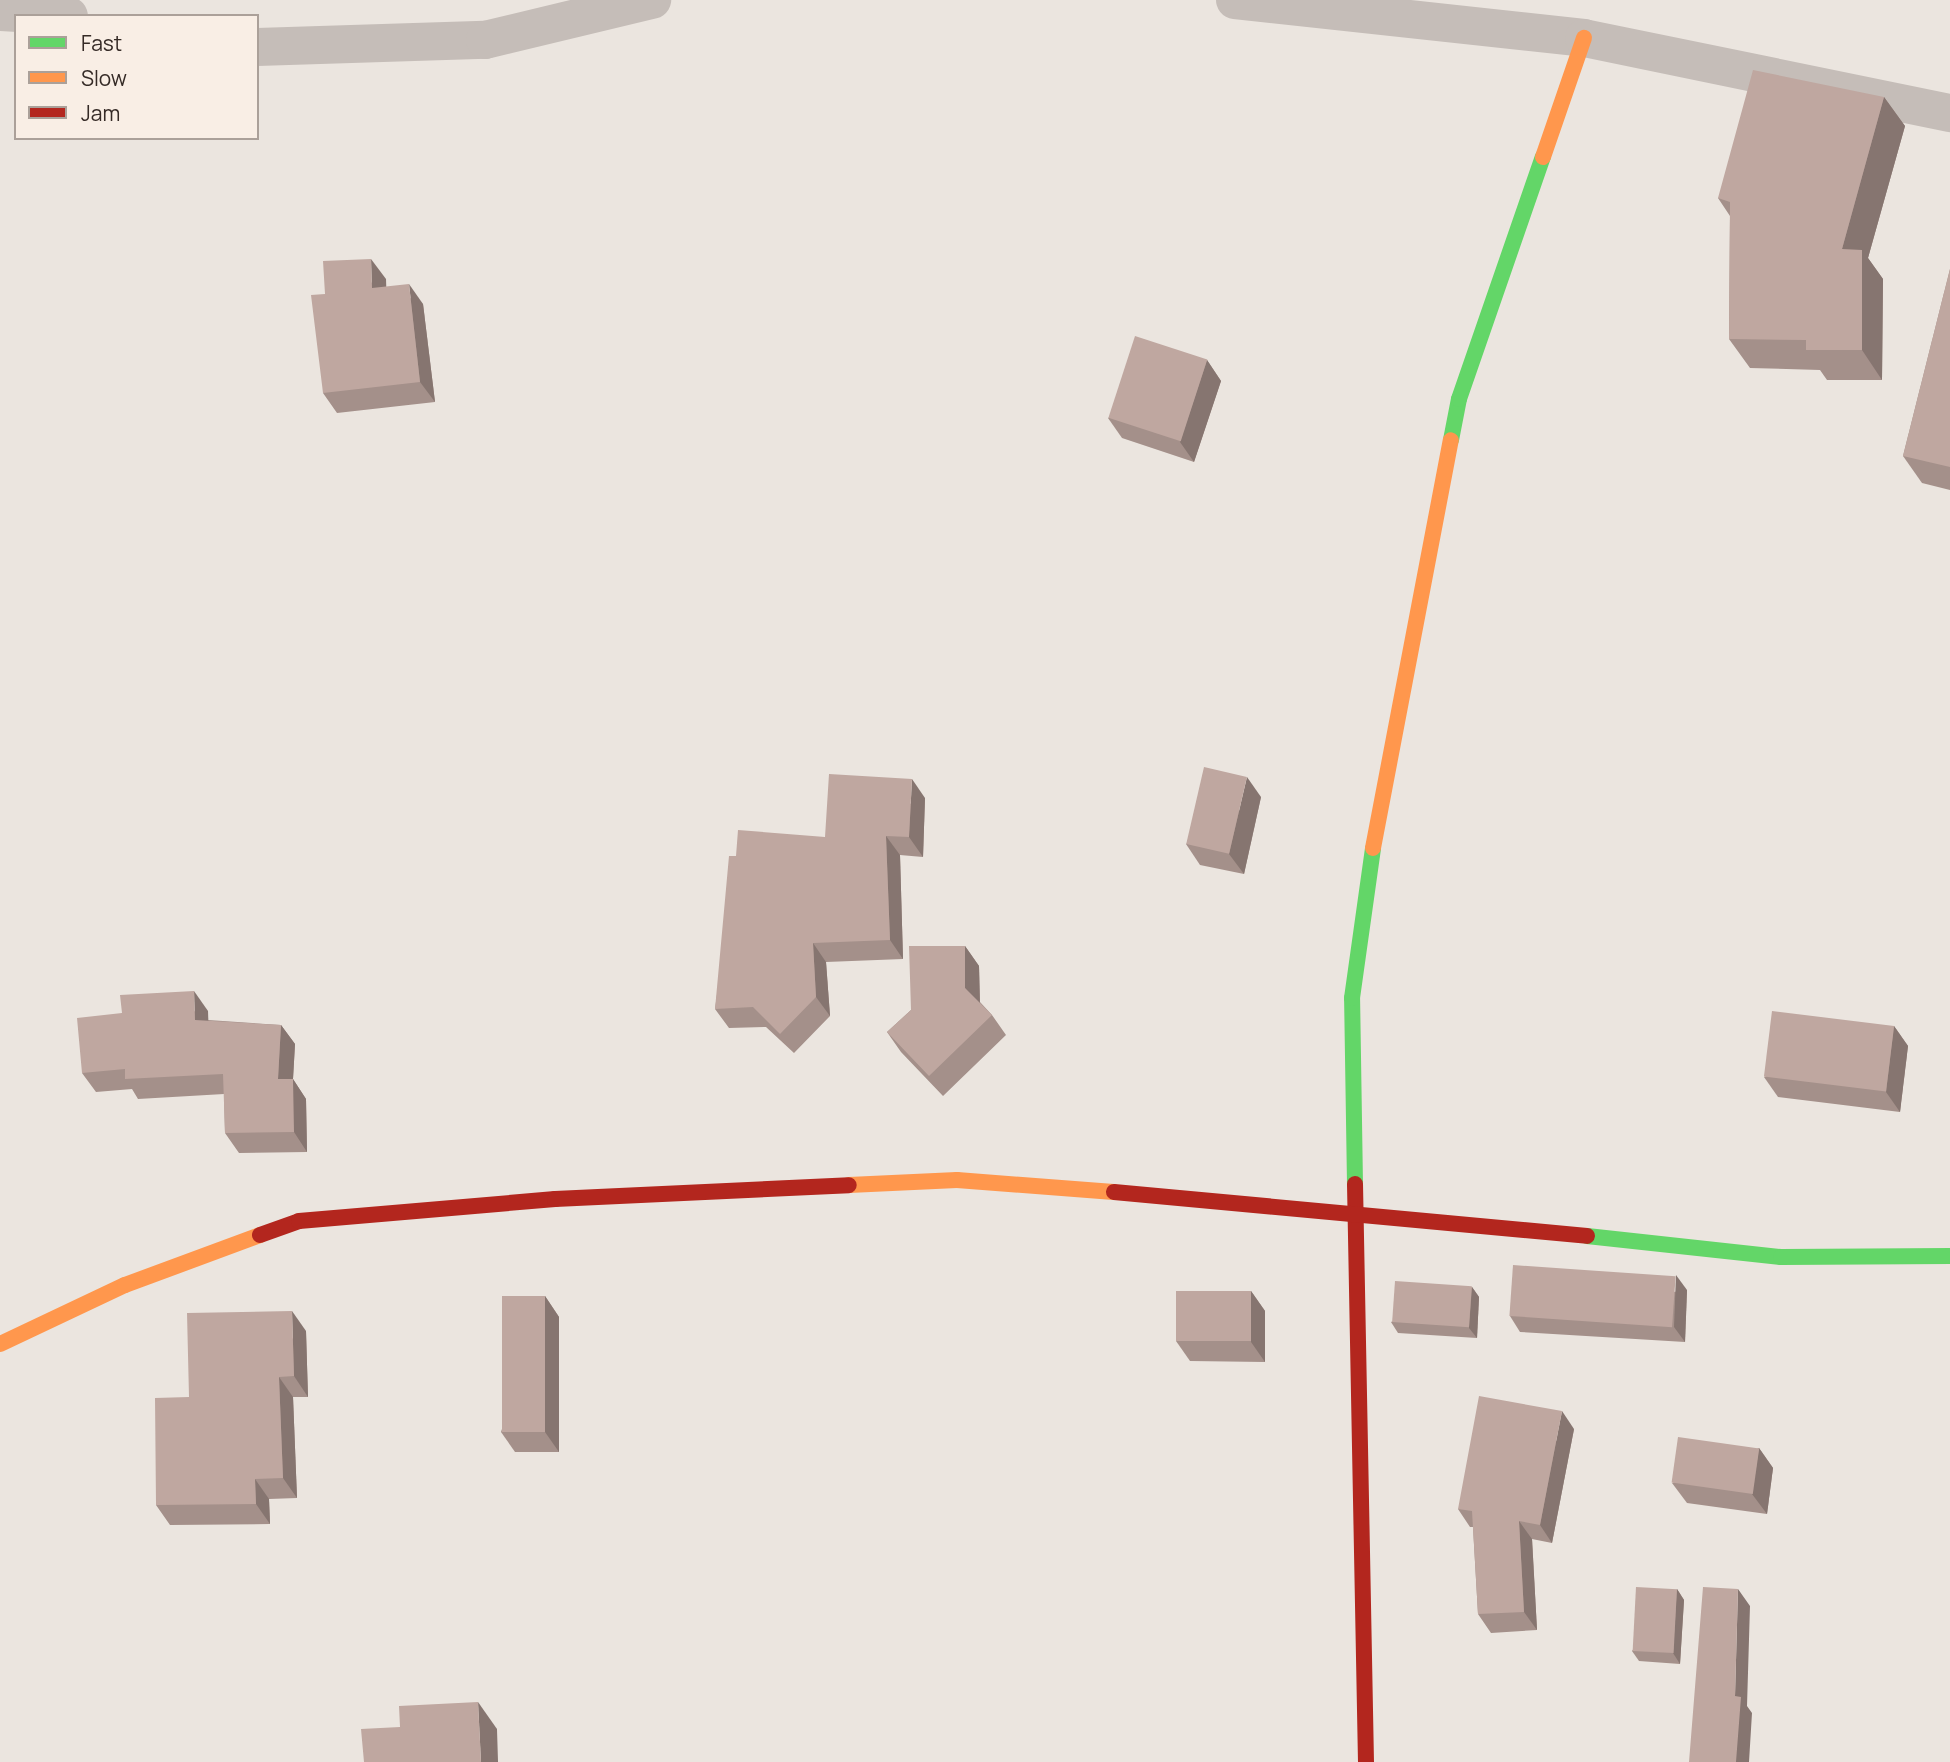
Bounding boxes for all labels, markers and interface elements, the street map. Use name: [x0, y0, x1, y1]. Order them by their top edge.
legend: [14, 14, 259, 140]
text: Fast: [81, 29, 122, 57]
text: Slow: [81, 64, 127, 92]
text: Jam: [81, 99, 120, 127]

